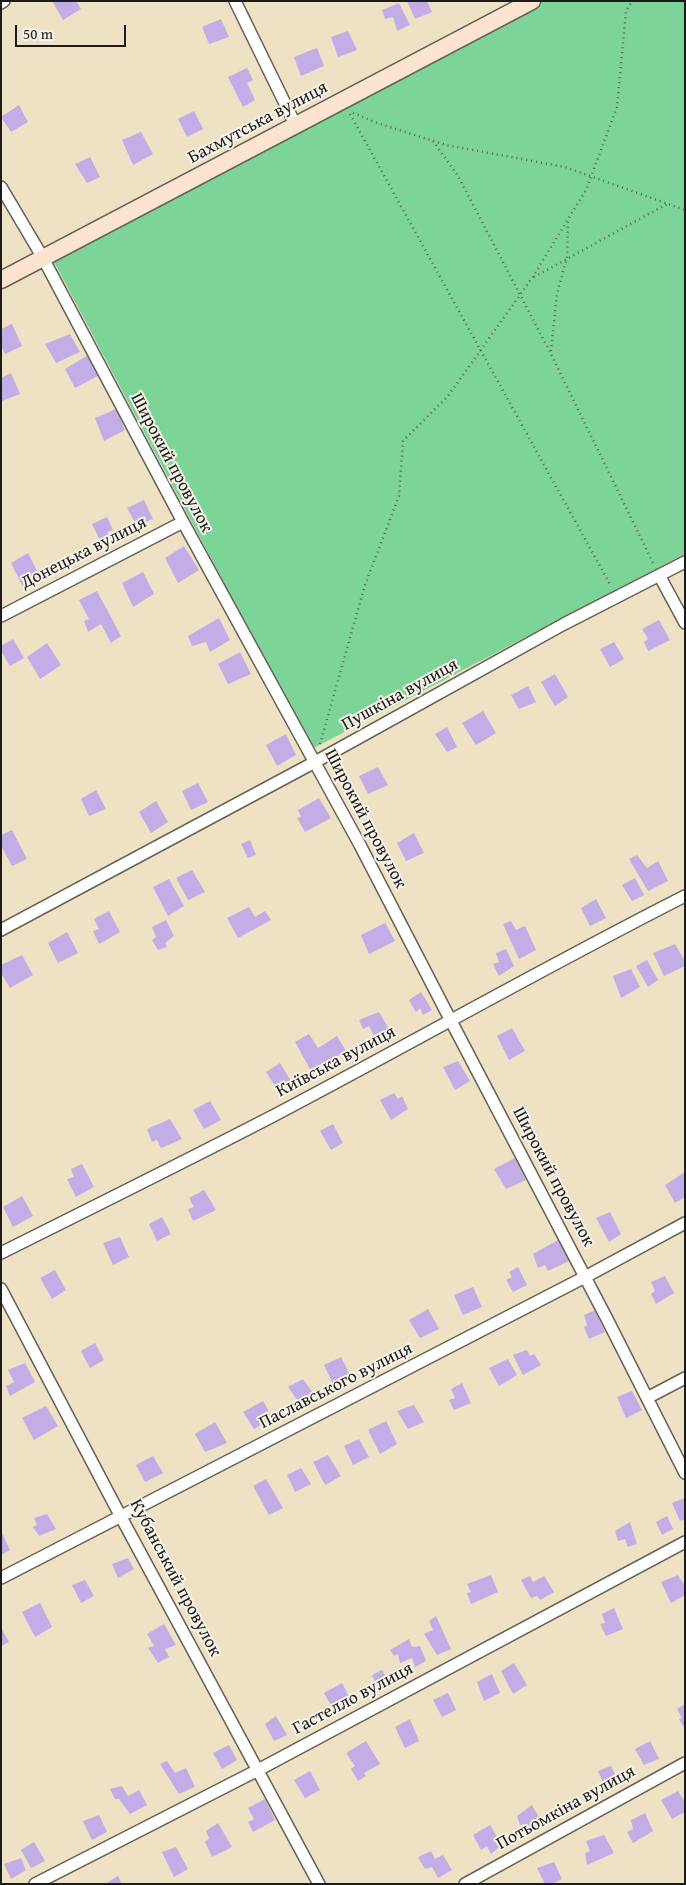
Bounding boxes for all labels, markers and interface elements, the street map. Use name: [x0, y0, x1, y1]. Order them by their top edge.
scale bar: [18, 15, 129, 47]
text: 50 m: [23, 23, 53, 44]
street label: Бахмутська вулиця: [184, 77, 332, 169]
street label: Широкий провулок: [125, 390, 217, 536]
street label: Донецька вулиця: [18, 512, 150, 594]
street label: Пушкіна вулиця: [338, 654, 462, 736]
street label: Широкий провулок: [319, 746, 411, 892]
street label: Київська вулиця: [272, 1021, 400, 1103]
street label: Широкий провулок: [507, 1104, 599, 1250]
street label: Паславського вулиця: [256, 1338, 416, 1434]
street label: Кубанський провулок: [124, 1496, 226, 1660]
street label: Гастелло вулиця: [289, 1658, 417, 1740]
street label: Потьомкіна вулиця: [493, 1761, 639, 1855]

